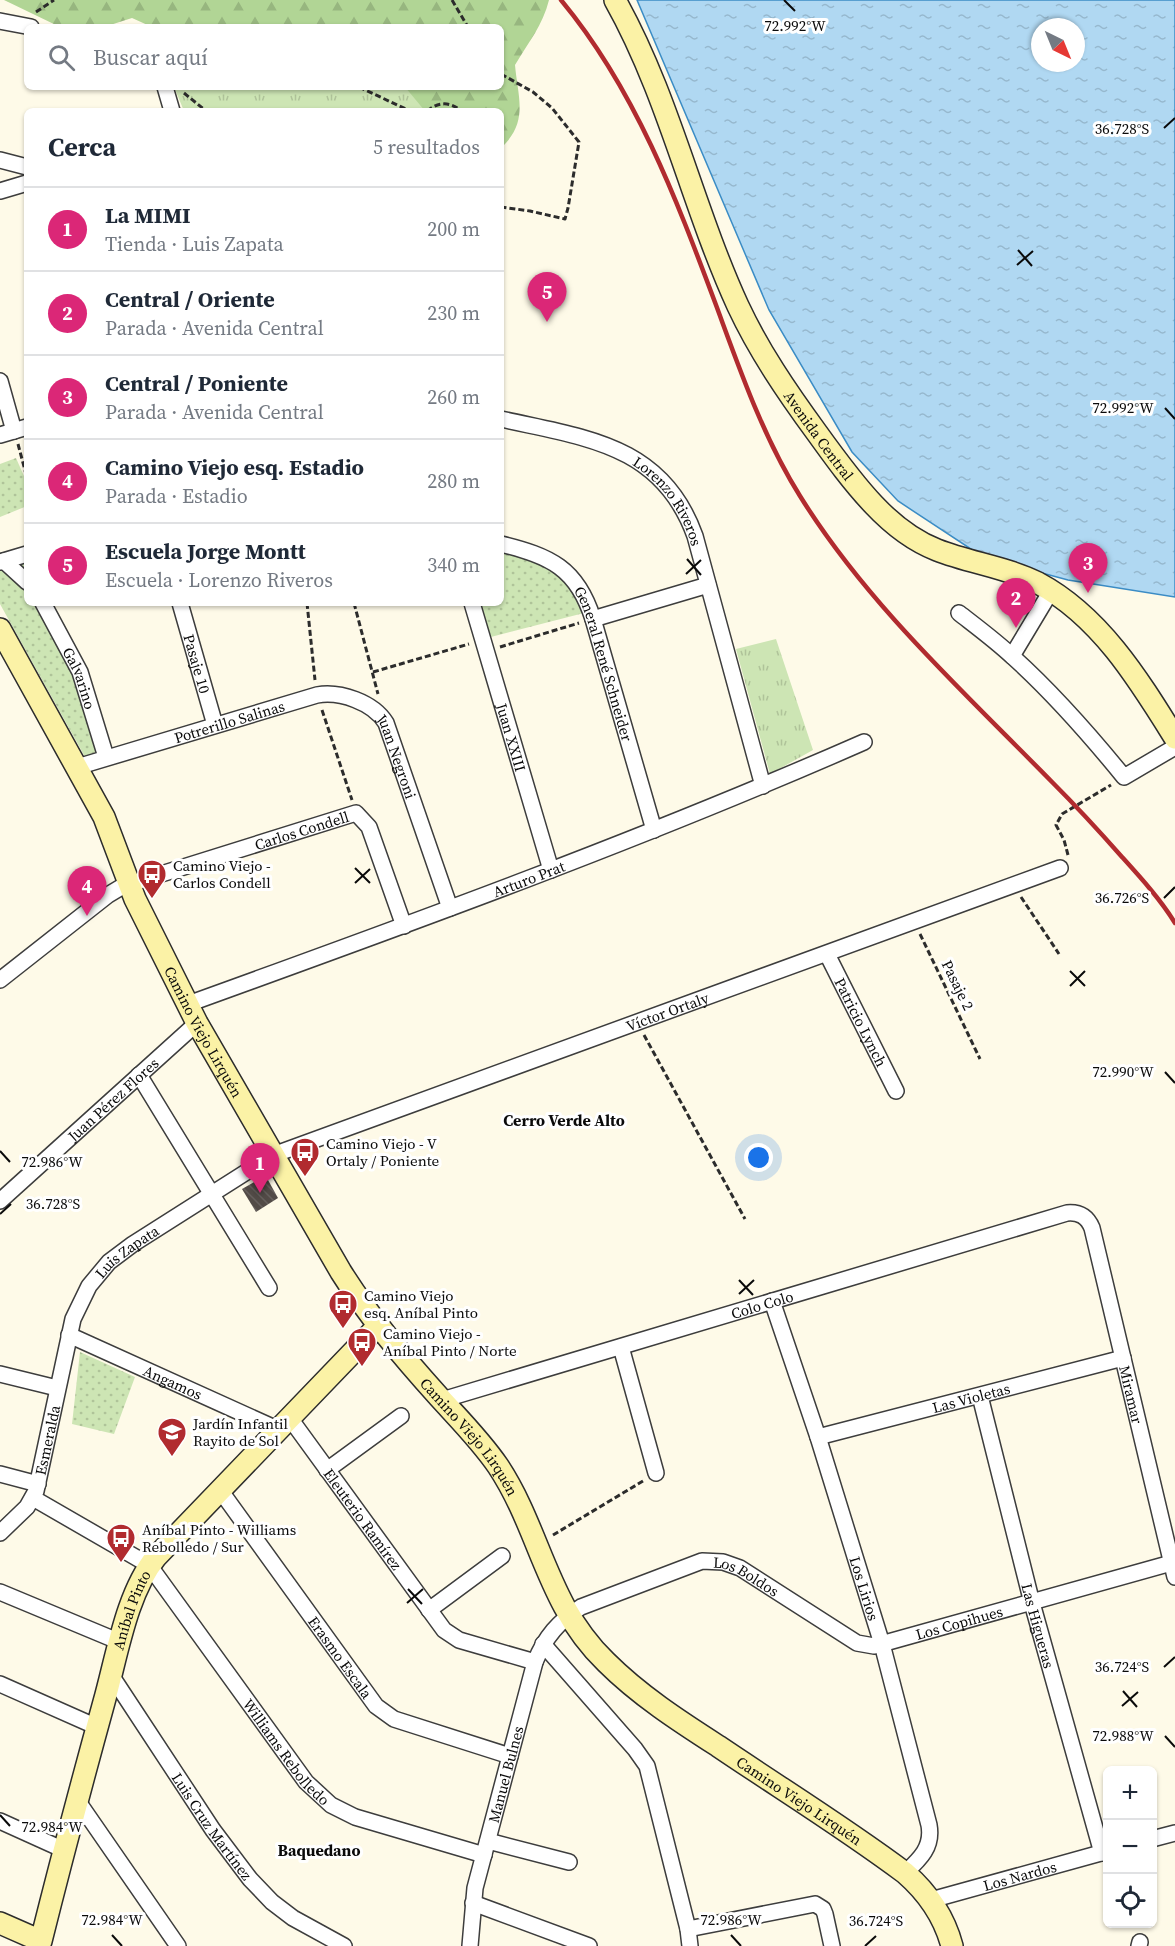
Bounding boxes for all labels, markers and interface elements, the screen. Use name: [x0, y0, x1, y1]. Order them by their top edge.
text: 72.992°W: [764, 15, 826, 36]
north arrow: [1031, 18, 1085, 72]
search box: [24, 24, 504, 90]
icon: search: [45, 41, 78, 74]
text: Buscar aquí: [93, 42, 208, 72]
text: 36.728°S: [1095, 118, 1150, 139]
text: Cerca: [48, 129, 116, 165]
text: 5 resultados: [373, 133, 480, 161]
text: La MIMI: [105, 200, 191, 230]
text: 1: [62, 215, 73, 243]
text: 200 m: [427, 215, 480, 243]
text: Tienda · Luis Zapata: [105, 230, 284, 258]
pin: 5: [528, 272, 566, 322]
text: Central / Oriente: [105, 284, 275, 314]
text: 2: [62, 299, 73, 327]
text: 230 m: [427, 299, 480, 327]
text: Parada · Avenida Central: [105, 314, 324, 342]
text: Central / Poniente: [105, 368, 288, 398]
text: 3: [62, 383, 73, 411]
text: 260 m: [427, 383, 480, 411]
street label: Avenida Central: [779, 386, 859, 485]
text: 72.992°W: [1092, 397, 1154, 418]
text: Parada · Avenida Central: [105, 398, 324, 426]
street label: Lorenzo Riveros: [629, 451, 708, 548]
text: Camino Viejo esq. Estadio: [105, 452, 364, 482]
text: 4: [62, 467, 73, 495]
text: 280 m: [427, 467, 480, 495]
text: Parada · Estadio: [105, 482, 248, 510]
text: Escuela Jorge Montt: [105, 536, 306, 566]
pin: 3: [1068, 544, 1108, 593]
text: 5: [62, 551, 73, 579]
text: 340 m: [427, 551, 480, 579]
text: Escuela · Lorenzo Riveros: [105, 566, 333, 594]
pin: 2: [996, 578, 1036, 628]
street label: General René Schneider: [570, 582, 638, 744]
street label: Pasaje 10: [179, 631, 216, 696]
street label: Galvarino: [58, 643, 101, 712]
street label: Potrerillo Salinas: [171, 695, 287, 748]
street label: Juan XXIII: [491, 700, 532, 774]
street label: Juan Negroni: [372, 708, 422, 802]
street label: Carlos Condell: [252, 805, 352, 855]
place label: Camino Viejo - Carlos Condell: [173, 855, 271, 893]
street label: Arturo Prat: [490, 855, 568, 902]
bus stop icon: Camino Viejo - Carlos Condell: [136, 858, 168, 900]
pin: 4: [68, 866, 106, 916]
text: 36.726°S: [1095, 887, 1150, 908]
street label: Pasaje 2: [937, 956, 979, 1014]
street label: Camino Viejo Lirquén: [160, 962, 248, 1101]
street label: Patricio Lynch: [830, 974, 892, 1070]
street label: Víctor Ortaly: [623, 987, 711, 1036]
street label: Juan Pérez Flores: [62, 1052, 163, 1147]
text: 72.990°W: [1092, 1061, 1154, 1082]
district label: Cerro Verde Alto: [503, 1109, 625, 1131]
place label: Camino Viejo - V Ortaly / Poniente: [326, 1133, 440, 1171]
bus stop icon: Camino Viejo - V Ortaly / Poniente: [289, 1136, 321, 1178]
your location: [744, 1143, 773, 1172]
pin: 1: [240, 1144, 280, 1193]
text: 72.986°W: [21, 1151, 83, 1172]
text: 36.728°S: [26, 1193, 81, 1214]
street label: Luis Zapata: [89, 1220, 163, 1282]
place label: Camino Viejo esq. Aníbal Pinto: [364, 1285, 478, 1323]
street label: Colo Colo: [728, 1285, 796, 1324]
bus stop icon: Camino Viejo esq. Aníbal Pinto: [327, 1288, 359, 1330]
place label: Camino Viejo - Aníbal Pinto / Norte: [383, 1323, 517, 1361]
bus stop icon: Camino Viejo - Aníbal Pinto / Norte: [346, 1326, 378, 1368]
street label: Angamos: [140, 1360, 206, 1404]
street label: Miramar: [1115, 1363, 1149, 1426]
street label: Camino Viejo Lirquén: [416, 1373, 524, 1499]
street label: Las Violetas: [930, 1377, 1012, 1418]
street label: Esmeralda: [29, 1403, 65, 1477]
place label: Jardín Infantil Rayito de Sol: [192, 1413, 288, 1451]
school or university icon: Jardín Infantil Rayito de Sol: [156, 1416, 188, 1458]
street label: Eleuterio Ramírez: [319, 1464, 407, 1574]
place label: Aníbal Pinto - Williams Rebolledo / Sur: [142, 1519, 296, 1557]
bus stop icon: Aníbal Pinto - Williams Rebolledo / Sur: [105, 1522, 137, 1564]
street label: Los Boldos: [713, 1551, 783, 1601]
street label: Los Lirios: [845, 1554, 885, 1623]
street label: Aníbal Pinto: [107, 1566, 155, 1652]
street label: Las Higueras: [1017, 1581, 1060, 1671]
street label: Los Copihues: [913, 1600, 1005, 1644]
street label: Erasmo Escala: [304, 1611, 378, 1703]
text: 36.724°S: [1095, 1656, 1150, 1677]
street label: Williams Rebolledo: [238, 1694, 335, 1810]
street label: Manuel Bulnes: [482, 1723, 528, 1825]
text: 72.988°W: [1092, 1725, 1154, 1746]
street label: Camino Viejo Lirquén: [733, 1751, 866, 1850]
map controls: [1103, 1766, 1157, 1928]
button: +: [1103, 1766, 1157, 1820]
street label: Luis Cruz Martínez: [167, 1768, 258, 1884]
text: 72.984°W: [21, 1816, 83, 1837]
button: −: [1103, 1820, 1157, 1874]
district label: Baquedano: [278, 1839, 360, 1861]
street label: Los Nardos: [981, 1855, 1059, 1896]
button: locate: [1103, 1874, 1157, 1928]
text: 72.984°W: [81, 1909, 143, 1930]
text: 72.986°W: [700, 1909, 762, 1930]
text: 36.724°S: [849, 1910, 904, 1931]

